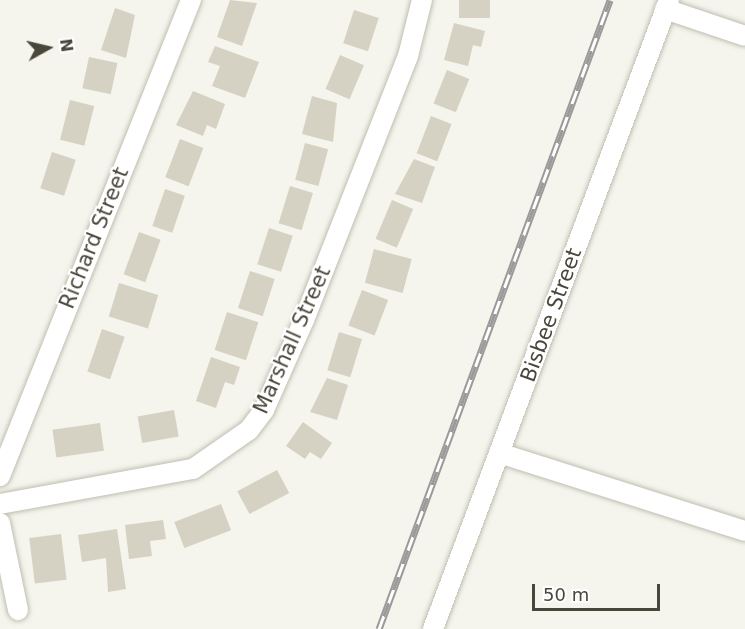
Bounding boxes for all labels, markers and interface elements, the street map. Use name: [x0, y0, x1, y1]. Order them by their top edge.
north arrow: [18, 18, 78, 78]
text: N: [56, 37, 77, 53]
street label: Richard Street: [54, 164, 134, 312]
street label: Bisbee Street: [515, 245, 587, 385]
street label: Marshall Street: [248, 262, 336, 418]
scale bar: [535, 572, 662, 610]
text: 50 m: [543, 584, 589, 605]

